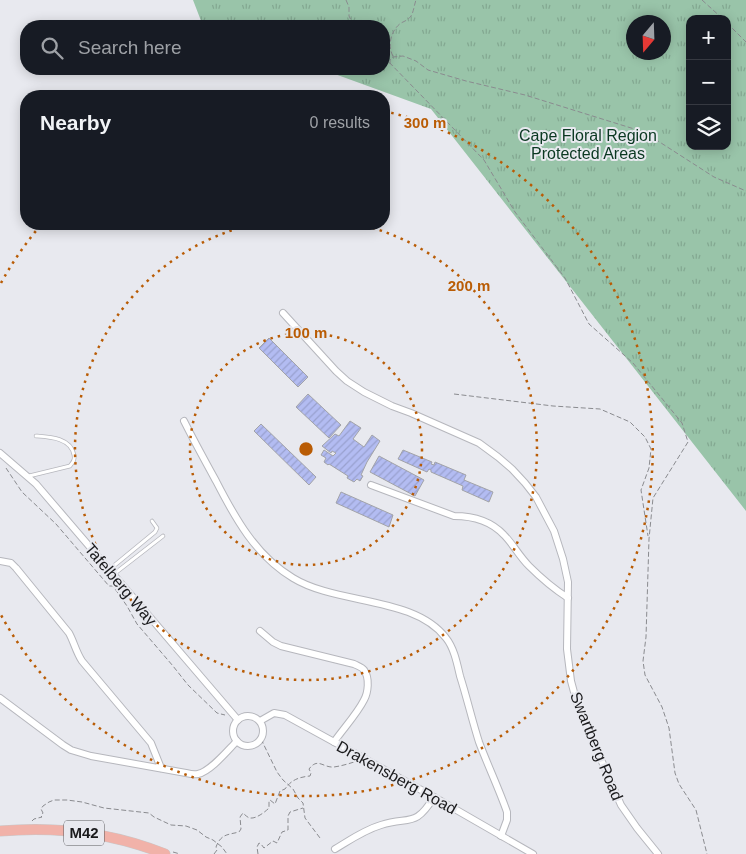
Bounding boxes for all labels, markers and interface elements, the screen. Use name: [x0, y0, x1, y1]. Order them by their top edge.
north arrow: [626, 15, 671, 60]
map controls: [686, 15, 731, 150]
button: +: [686, 15, 731, 60]
search box: [20, 20, 390, 75]
icon: search: [38, 34, 66, 62]
text: Search here: [78, 37, 182, 58]
button: −: [686, 60, 731, 105]
button: layers: [686, 105, 731, 150]
text: Nearby: [40, 111, 111, 134]
text: 0 results: [310, 114, 370, 131]
text: 300 m: [404, 114, 446, 131]
park label: Cape Floral Region Protected Areas: [519, 127, 657, 162]
text: 200 m: [448, 277, 490, 294]
text: 100 m: [285, 324, 327, 341]
centre of rings: [297, 440, 315, 458]
street label: Tafelberg Way: [81, 540, 160, 629]
street label: Swartberg Road: [567, 689, 626, 803]
street label: Drakensberg Road: [334, 737, 460, 817]
road number: M42: [64, 820, 104, 846]

